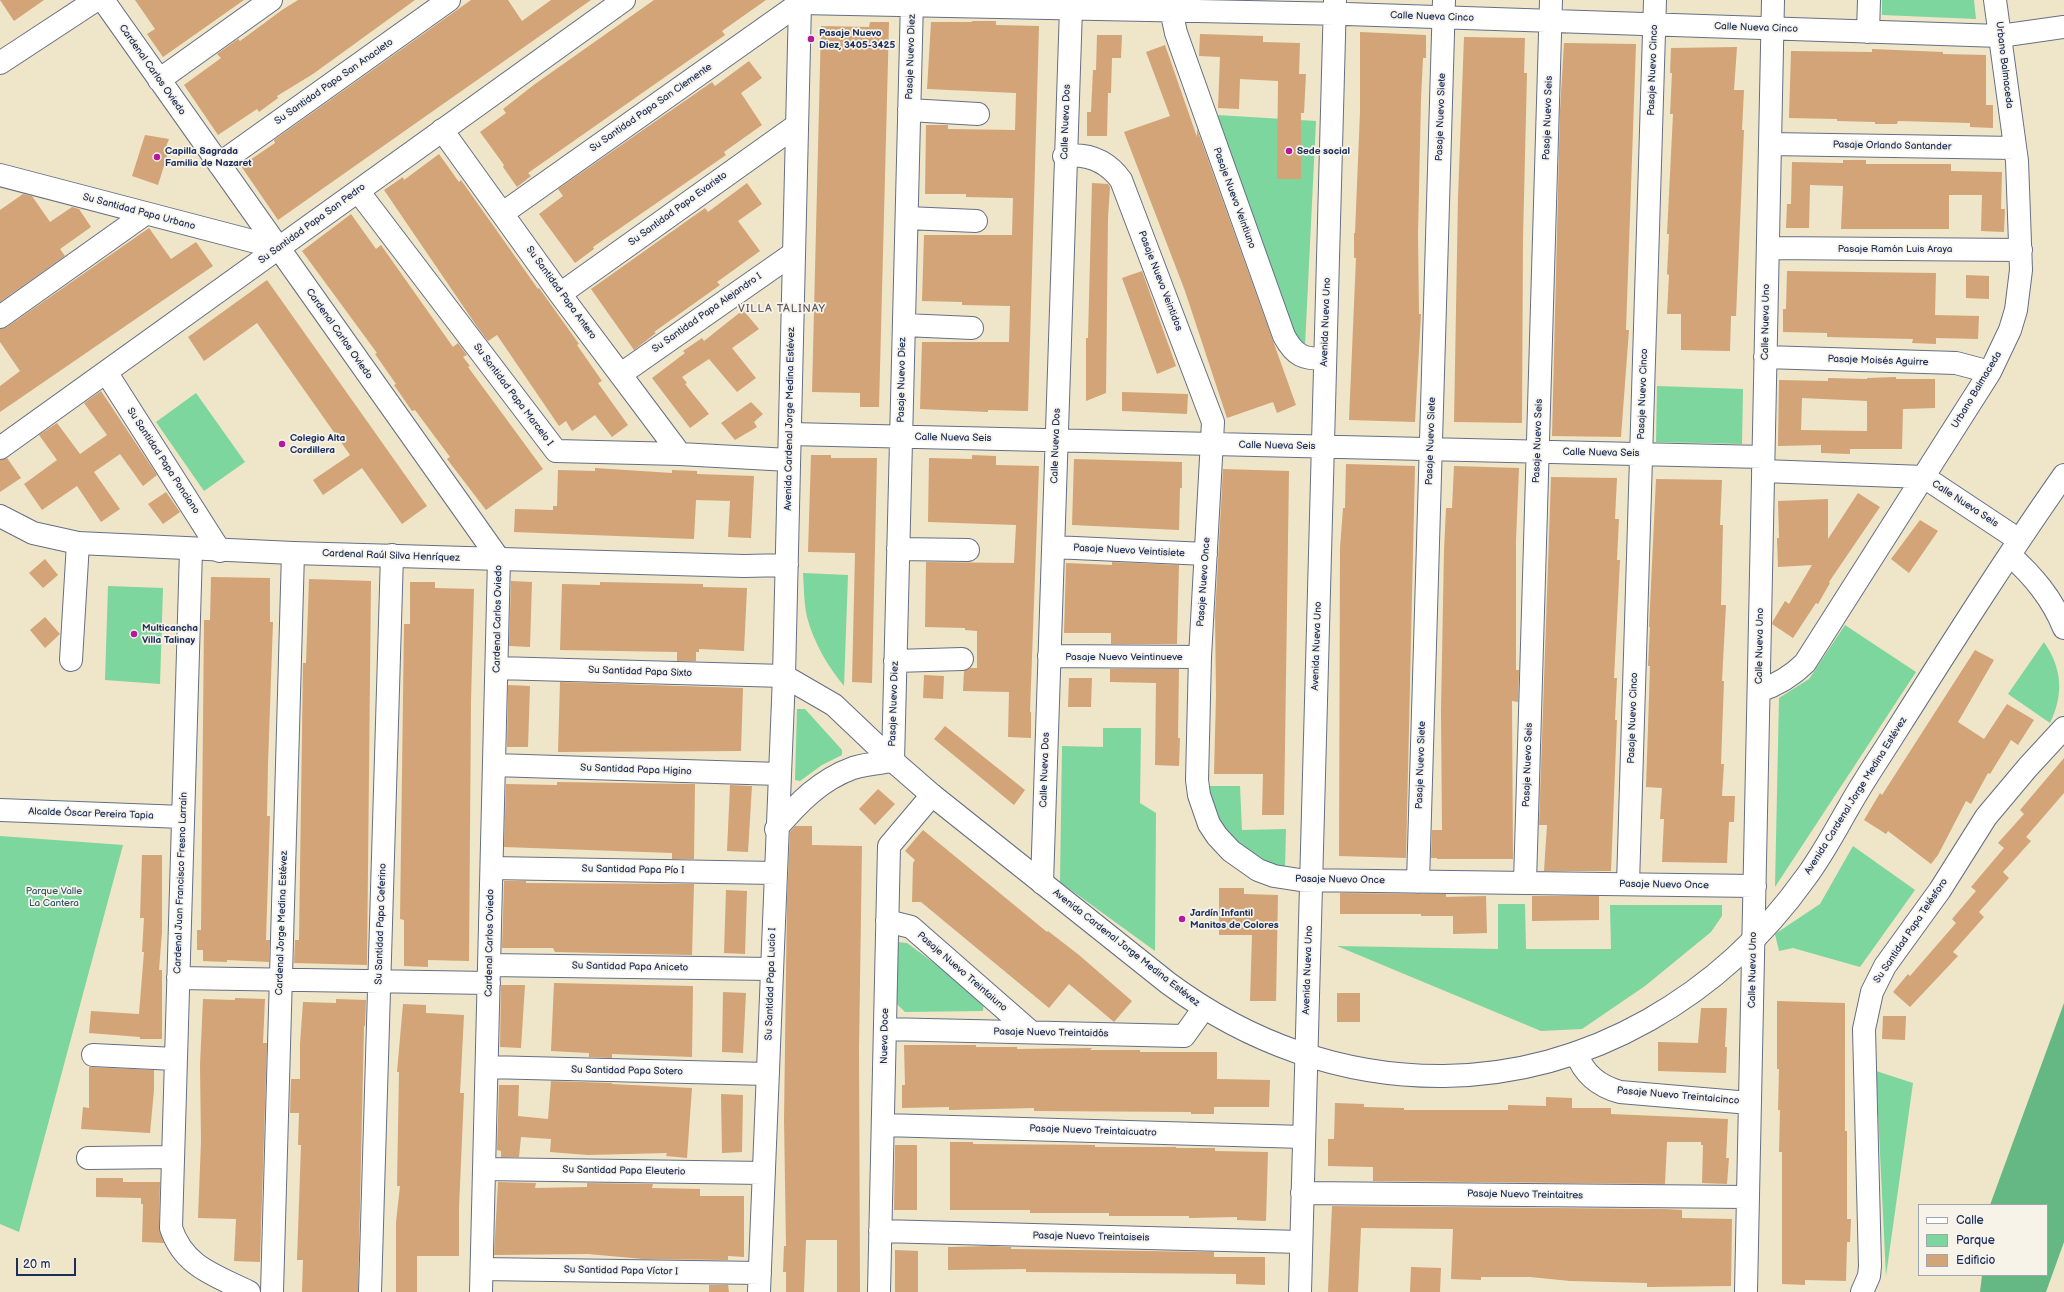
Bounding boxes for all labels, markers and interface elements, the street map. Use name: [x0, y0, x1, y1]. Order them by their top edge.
street label: Calle Nueva Cinco: [1390, 10, 1474, 24]
street label: Pasaje Nuevo Diez: [904, 14, 918, 100]
street label: Calle Nueva Cinco: [1714, 21, 1798, 35]
street label: Urbano Balmaceda: [1993, 21, 2015, 109]
street label: Cardenal Carlos Oviedo: [116, 22, 188, 118]
street label: Pasaje Nuevo Cinco: [1645, 24, 1661, 116]
place label: Pasaje Nuevo Diez, 3405-3425: [819, 27, 895, 50]
marker: Pasaje Nuevo Diez, 3405-3425: [806, 34, 816, 44]
street label: Su Santidad Papa San Anacleto: [272, 36, 396, 128]
street label: Su Santidad Papa San Clemente: [588, 61, 714, 155]
street label: Pasaje Nuevo Siete: [1433, 73, 1449, 161]
street label: Pasaje Nuevo Seis: [1541, 76, 1555, 160]
street label: Calle Nueva Dos: [1059, 84, 1073, 160]
street label: Pasaje Orlando Santander: [1833, 139, 1951, 153]
place label: Capilla Sagrada Familia de Nazaret: [165, 145, 252, 168]
place label: Sede social: [1297, 145, 1350, 157]
street label: Pasaje Nuevo Veintiuno: [1210, 146, 1258, 250]
marker: Sede social: [1284, 146, 1294, 156]
marker: Capilla Sagrada Familia de Nazaret: [152, 152, 162, 162]
street label: Su Santidad Papa Evaristo: [626, 169, 730, 249]
street label: Su Santidad Papa San Pedro: [256, 181, 368, 267]
street label: Su Santidad Papa Urbano: [81, 191, 197, 233]
street label: Pasaje Nuevo Veintidos: [1135, 229, 1185, 333]
street label: Pasaje Ramón Luis Araya: [1838, 243, 1952, 255]
street label: Su Santidad Papa Antero: [523, 244, 599, 342]
street label: Su Santidad Papa Alejandro I: [650, 270, 764, 356]
street label: Avenida Nueva Uno: [1318, 277, 1334, 367]
street label: Calle Nueva Uno: [1759, 284, 1773, 360]
street label: Cardenal Carlos Oviedo: [303, 286, 375, 382]
district label: VILLA TALINAY: [738, 302, 826, 316]
street label: Avenida Cardenal Jorge Medina Estévez: [782, 327, 798, 511]
street label: Pasaje Nuevo Diez: [895, 337, 909, 423]
street label: Su Santidad Papa Marcelo I: [471, 341, 555, 449]
street label: Pasaje Nuevo Cinco: [1635, 348, 1651, 440]
street label: Urbano Balmaceda: [1949, 349, 2005, 431]
street label: Pasaje Moisés Aguirre: [1827, 353, 1929, 369]
street label: Pasaje Nuevo Siete: [1423, 397, 1439, 485]
street label: Pasaje Nuevo Seis: [1531, 399, 1545, 483]
street label: Su Santidad Papa Ponciano: [124, 406, 202, 516]
street label: Calle Nueva Dos: [1049, 408, 1063, 484]
street label: Calle Nueva Seis: [914, 431, 992, 445]
place label: Colegio Alta Cordillera: [290, 432, 345, 456]
marker: Colegio Alta Cordillera: [277, 439, 287, 449]
street label: Calle Nueva Seis: [1238, 439, 1316, 453]
street label: Calle Nueva Seis: [1562, 446, 1640, 460]
street label: Calle Nueva Seis: [1929, 478, 2001, 530]
street label: Pasaje Nuevo Once: [1195, 537, 1213, 627]
street label: Pasaje Nuevo Veintisiete: [1073, 542, 1185, 560]
street label: Cardenal Raúl Silva Henríquez: [322, 548, 460, 564]
street label: Cardenal Carlos Oviedo: [491, 565, 505, 673]
street label: Avenida Nueva Uno: [1309, 601, 1325, 691]
street label: Calle Nueva Uno: [1753, 608, 1767, 684]
place label: Multicancha Villa Talinay: [142, 622, 198, 646]
marker: Multicancha Villa Talinay: [129, 629, 139, 639]
street label: Pasaje Nuevo Veintinueve: [1065, 651, 1183, 663]
street label: Pasaje Nuevo Diez: [887, 661, 901, 747]
street label: Su Santidad Papa Sixto: [588, 664, 692, 680]
street label: Pasaje Nuevo Cinco: [1625, 672, 1641, 764]
street label: Avenida Cardenal Jorge Medina Estévez: [1802, 715, 1910, 877]
street label: Pasaje Nuevo Siete: [1413, 721, 1429, 809]
street label: Pasaje Nuevo Seis: [1521, 723, 1535, 807]
street label: Calle Nueva Dos: [1038, 732, 1052, 808]
street label: Su Santidad Papa Higino: [580, 762, 692, 778]
street label: Cardenal Juan Francisco Fresno Larraín: [172, 792, 190, 974]
street label: Alcalde Óscar Pereira Tapia: [28, 806, 154, 822]
street label: Cardenal Jorge Medina Estévez: [273, 850, 291, 996]
street label: Su Santidad Papa Ceferino: [373, 863, 389, 985]
street label: Su Santidad Papa Pío I: [582, 863, 684, 877]
street label: Pasaje Nuevo Once: [1295, 873, 1385, 887]
street label: Su Santidad Papa Telésforo: [1871, 876, 1951, 986]
street label: Pasaje Nuevo Once: [1619, 878, 1709, 892]
park label: Parque Valle La Cantera: [26, 885, 82, 908]
street label: Avenida Cardenal Jorge Medina Estévez: [1050, 887, 1202, 1009]
street label: Cardenal Carlos Oviedo: [483, 889, 497, 997]
place label: Jardín Infantil Manitos de Colores: [1190, 907, 1279, 930]
marker: Jardín Infantil Manitos de Colores: [1177, 914, 1187, 924]
street label: Avenida Nueva Uno: [1300, 925, 1316, 1015]
street label: Su Santidad Papa Lucio I: [763, 927, 779, 1041]
street label: Pasaje Nuevo Treintaiuno: [914, 930, 1010, 1014]
street label: Calle Nueva Uno: [1746, 932, 1760, 1008]
street label: Su Santidad Papa Aniceto: [572, 960, 688, 974]
street label: Nueva Doce: [879, 1008, 891, 1064]
street label: Pasaje Nuevo Treintaidós: [993, 1026, 1109, 1040]
street label: Su Santidad Papa Sotero: [571, 1064, 683, 1078]
street label: Pasaje Nuevo Treintaicinco: [1616, 1085, 1740, 1107]
street label: Pasaje Nuevo Treintaicuatro: [1029, 1123, 1157, 1139]
street label: Su Santidad Papa Eleuterio: [562, 1164, 686, 1178]
street label: Pasaje Nuevo Treintaitres: [1467, 1188, 1583, 1202]
legend: [1918, 1204, 2048, 1276]
text: Calle: [1956, 1213, 1984, 1228]
street label: Pasaje Nuevo Treintaiseis: [1032, 1230, 1150, 1244]
text: Parque: [1956, 1233, 1995, 1248]
scale bar: [18, 1250, 78, 1276]
text: Edificio: [1956, 1253, 1995, 1268]
text: 20 m: [23, 1257, 50, 1272]
street label: Su Santidad Papa Víctor I: [564, 1264, 678, 1278]

